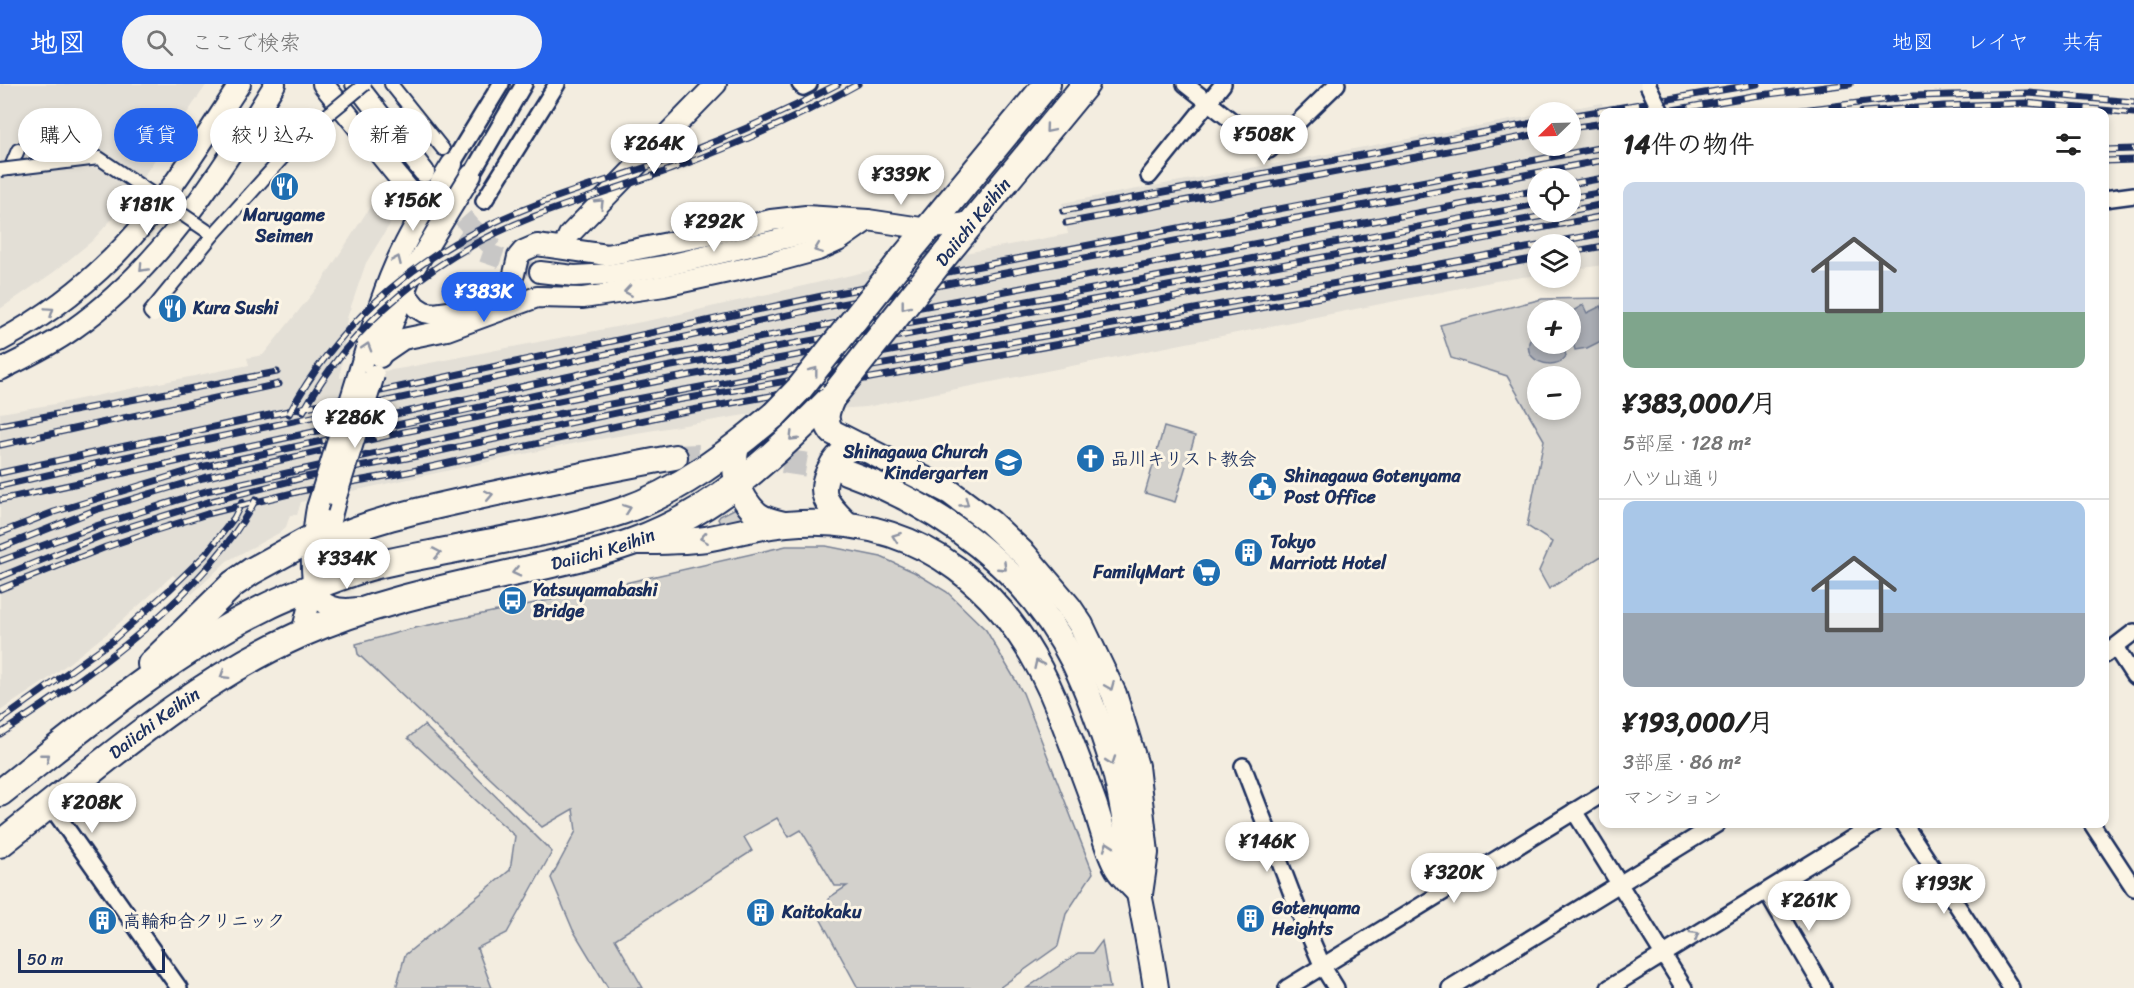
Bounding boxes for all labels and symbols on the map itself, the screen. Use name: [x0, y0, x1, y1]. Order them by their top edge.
north arrow: [1527, 102, 1581, 156]
pin: ¥508K: [1222, 115, 1306, 166]
one-way arrow: [1045, 122, 1056, 133]
pin: ¥264K: [612, 124, 696, 175]
pin: ¥339K: [859, 155, 943, 206]
restaurant icon: Marugame Seimen: [268, 170, 300, 202]
street label: Daiichi Keihin: [927, 170, 1019, 274]
pin: ¥156K: [371, 181, 455, 232]
pin: ¥181K: [105, 185, 189, 236]
place label: Marugame Seimen: [242, 199, 326, 252]
one-way arrow: [593, 200, 604, 210]
pin: ¥292K: [672, 202, 756, 253]
one-way arrow: [814, 242, 824, 255]
one-way arrow: [390, 256, 402, 267]
one-way arrow: [140, 260, 151, 271]
pin: ¥383K: [442, 272, 526, 323]
one-way arrow: [624, 285, 633, 297]
restaurant icon: Kura Sushi: [156, 292, 188, 324]
place label: Kura Sushi: [192, 292, 279, 324]
one-way arrow: [901, 299, 912, 310]
one-way arrow: [43, 307, 54, 318]
one-way arrow: [359, 342, 372, 353]
one-way arrow: [807, 367, 818, 378]
pin: ¥286K: [313, 398, 397, 449]
one-way arrow: [790, 429, 801, 440]
place label: Shinagawa Church Kindergarten: [842, 436, 989, 489]
church icon: 品川キリスト教会: [1074, 443, 1106, 475]
place label: 品川キリスト教会: [1111, 443, 1256, 475]
school or university icon: Shinagawa Church Kindergarten: [993, 446, 1025, 478]
place label: Shinagawa Gotenyama Post Office: [1283, 460, 1462, 513]
public building icon: Shinagawa Gotenyama Post Office: [1247, 470, 1279, 502]
one-way arrow: [484, 489, 494, 502]
one-way arrow: [958, 496, 969, 507]
one-way arrow: [620, 504, 631, 516]
street label: Daiichi Keihin: [548, 519, 660, 580]
place label: Tokyo Marriott Hotel: [1269, 526, 1387, 579]
one-way arrow: [891, 531, 902, 544]
one-way arrow: [700, 532, 709, 544]
building icon: Tokyo Marriott Hotel: [1233, 536, 1265, 568]
pin: ¥334K: [305, 539, 389, 590]
one-way arrow: [431, 547, 441, 560]
place label: FamilyMart: [1092, 556, 1185, 588]
supermarket icon: FamilyMart: [1190, 556, 1222, 588]
one-way arrow: [995, 559, 1006, 570]
one-way arrow: [511, 565, 521, 578]
place label: Yatsuyamabashi Bridge: [533, 574, 658, 627]
bus stop icon: Yatsuyamabashi Bridge: [496, 584, 528, 616]
one-way arrow: [1033, 660, 1045, 671]
one-way arrow: [220, 667, 230, 679]
street label: Daiichi Keihin: [101, 678, 207, 768]
one-way arrow: [1103, 680, 1115, 691]
one-way arrow: [39, 753, 50, 764]
one-way arrow: [1103, 755, 1116, 766]
pin: ¥208K: [50, 783, 134, 834]
pin: ¥146K: [1225, 822, 1309, 873]
one-way arrow: [1103, 841, 1116, 852]
pin: ¥320K: [1412, 853, 1496, 904]
pin: ¥193K: [1902, 864, 1986, 915]
pin: ¥261K: [1767, 881, 1851, 932]
place label: Gotenyama Heights: [1271, 892, 1360, 945]
building icon: Kaitokaku: [745, 896, 777, 928]
place label: Kaitokaku: [781, 896, 862, 928]
building icon: Gotenyama Heights: [1235, 902, 1267, 934]
building icon: 高輪和合クリニック: [86, 905, 118, 937]
place label: 高輪和合クリニック: [123, 905, 285, 937]
one-way arrow: [1689, 931, 1699, 943]
scale bar: [18, 946, 165, 974]

